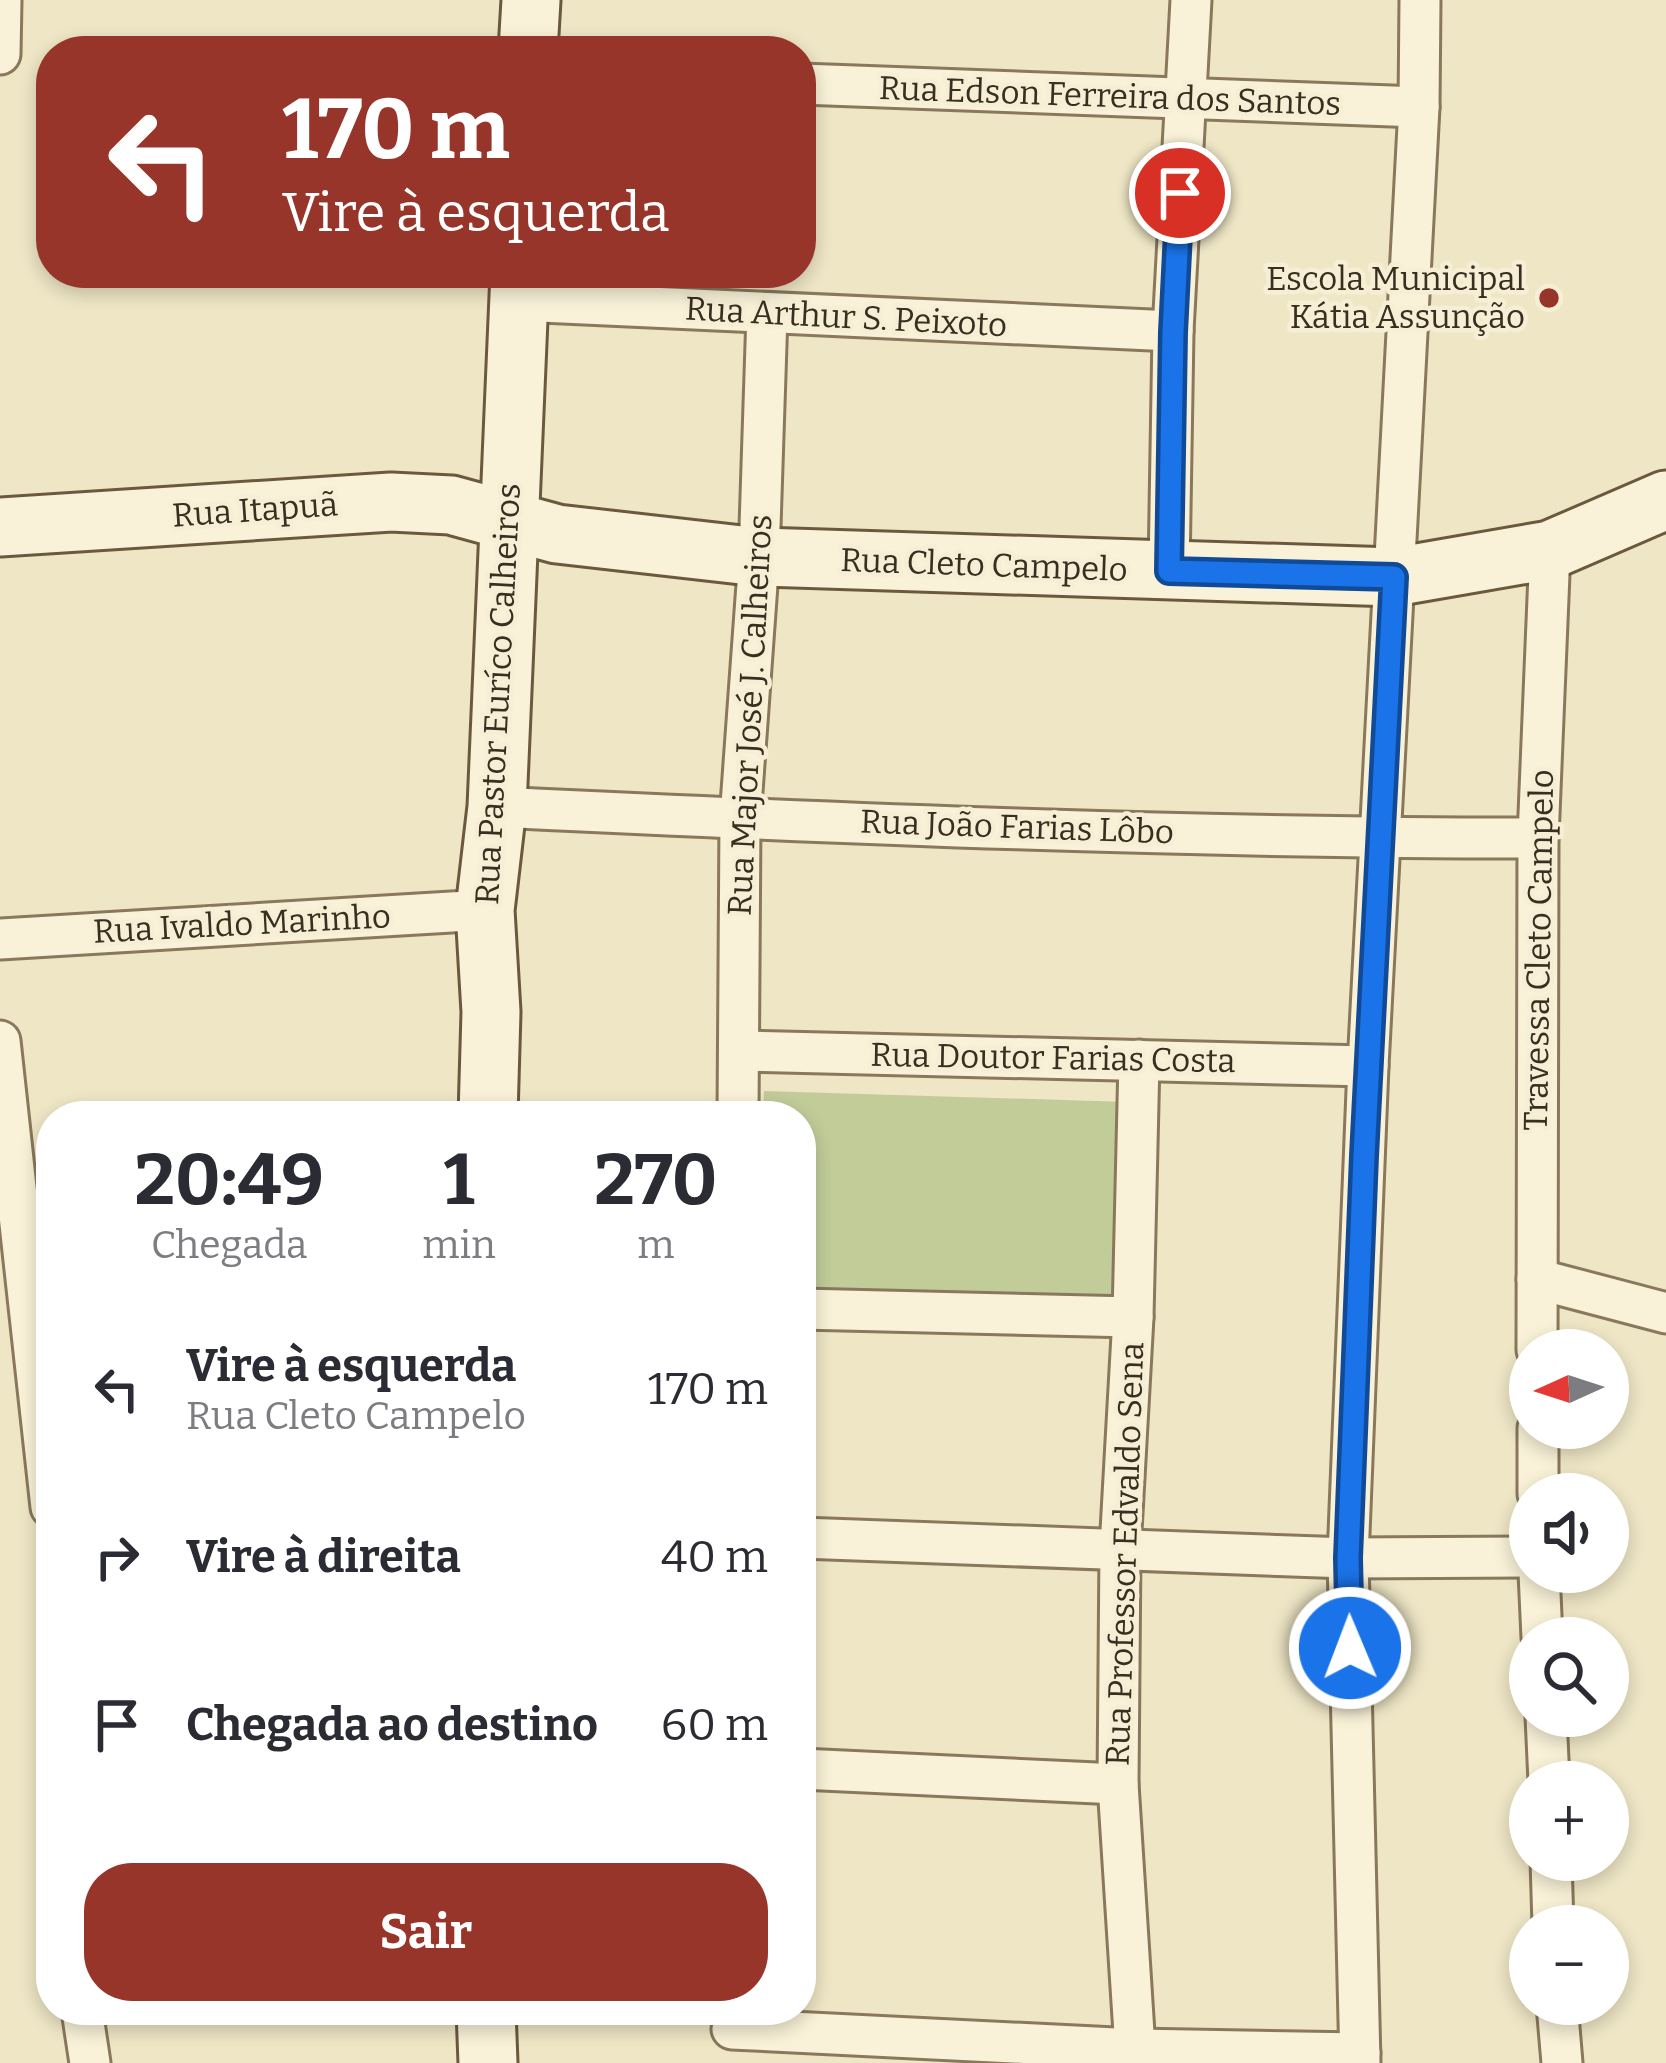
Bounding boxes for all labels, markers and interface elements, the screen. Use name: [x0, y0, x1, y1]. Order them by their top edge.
street label: Rua Edson Ferreira dos Santos: [878, 68, 1342, 124]
text: 170 m: [282, 79, 510, 180]
icon: left: [84, 84, 240, 240]
pin: [1129, 142, 1231, 244]
icon: arrive: [1147, 160, 1213, 226]
text: Vire à esquerda: [282, 181, 669, 245]
place label: Escola Municipal Kátia Assunção: [1266, 259, 1525, 337]
marker: Escola Municipal Kátia Assunção: [1536, 285, 1562, 311]
street label: Rua Arthur S. Peixoto: [684, 289, 1008, 345]
street label: Rua Pastor Euríco Calheiros: [467, 482, 529, 906]
street label: Rua Itapuã: [171, 484, 339, 536]
street label: Rua Major José J. Calheiros: [720, 513, 780, 917]
street label: Rua Cleto Campelo: [840, 540, 1128, 590]
street label: Travessa Cleto Campelo: [1516, 769, 1562, 1131]
street label: Rua João Farias Lôbo: [859, 802, 1175, 852]
street label: Rua Ivaldo Marinho: [92, 896, 392, 952]
street label: Rua Doutor Farias Costa: [870, 1035, 1236, 1081]
text: 20:49: [134, 1137, 324, 1223]
text: 1: [443, 1137, 475, 1223]
text: 270: [594, 1137, 718, 1223]
text: Chegada: [151, 1222, 307, 1268]
text: min: [422, 1222, 496, 1268]
text: m: [637, 1222, 674, 1268]
north arrow: [1509, 1329, 1629, 1449]
map controls: [1509, 1329, 1629, 2025]
text: Vire à esquerda: [186, 1339, 516, 1393]
street label: Rua Professor Edvaldo Sena: [1098, 1341, 1152, 1767]
icon: left: [84, 1356, 150, 1422]
text: 170 m: [648, 1362, 768, 1416]
text: Rua Cleto Campelo: [186, 1393, 526, 1439]
button: sound: [1509, 1473, 1629, 1593]
icon: right: [84, 1524, 150, 1590]
text: Vire à direita: [186, 1530, 461, 1584]
text: 40 m: [661, 1530, 768, 1584]
position arrow: [1287, 1585, 1413, 1711]
button: search: [1509, 1617, 1629, 1737]
icon: arrive: [84, 1692, 150, 1758]
text: Chegada ao destino: [186, 1698, 598, 1752]
text: 60 m: [661, 1698, 768, 1752]
button: +: [1509, 1761, 1629, 1881]
button: Sair: [84, 1863, 768, 2001]
button: −: [1509, 1905, 1629, 2025]

